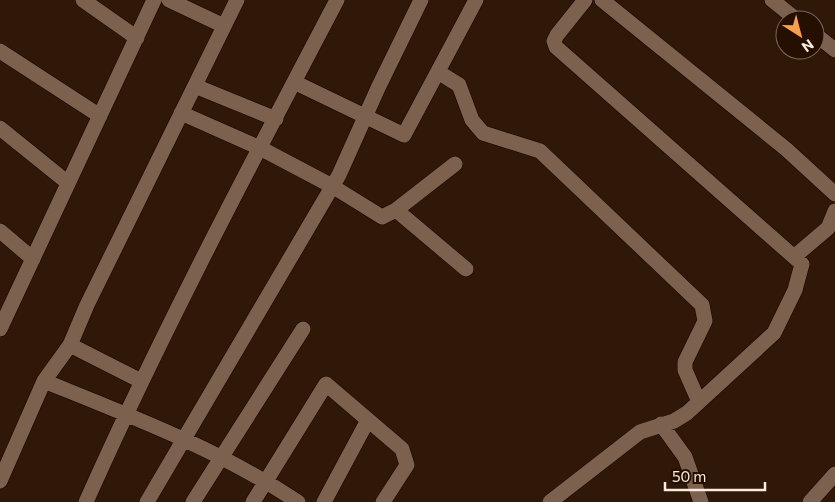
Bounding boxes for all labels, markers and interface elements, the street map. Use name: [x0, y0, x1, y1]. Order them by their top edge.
north arrow: [775, 10, 825, 60]
text: N: [799, 36, 817, 56]
scale bar: [665, 460, 765, 492]
text: 50 m: [672, 467, 706, 485]

